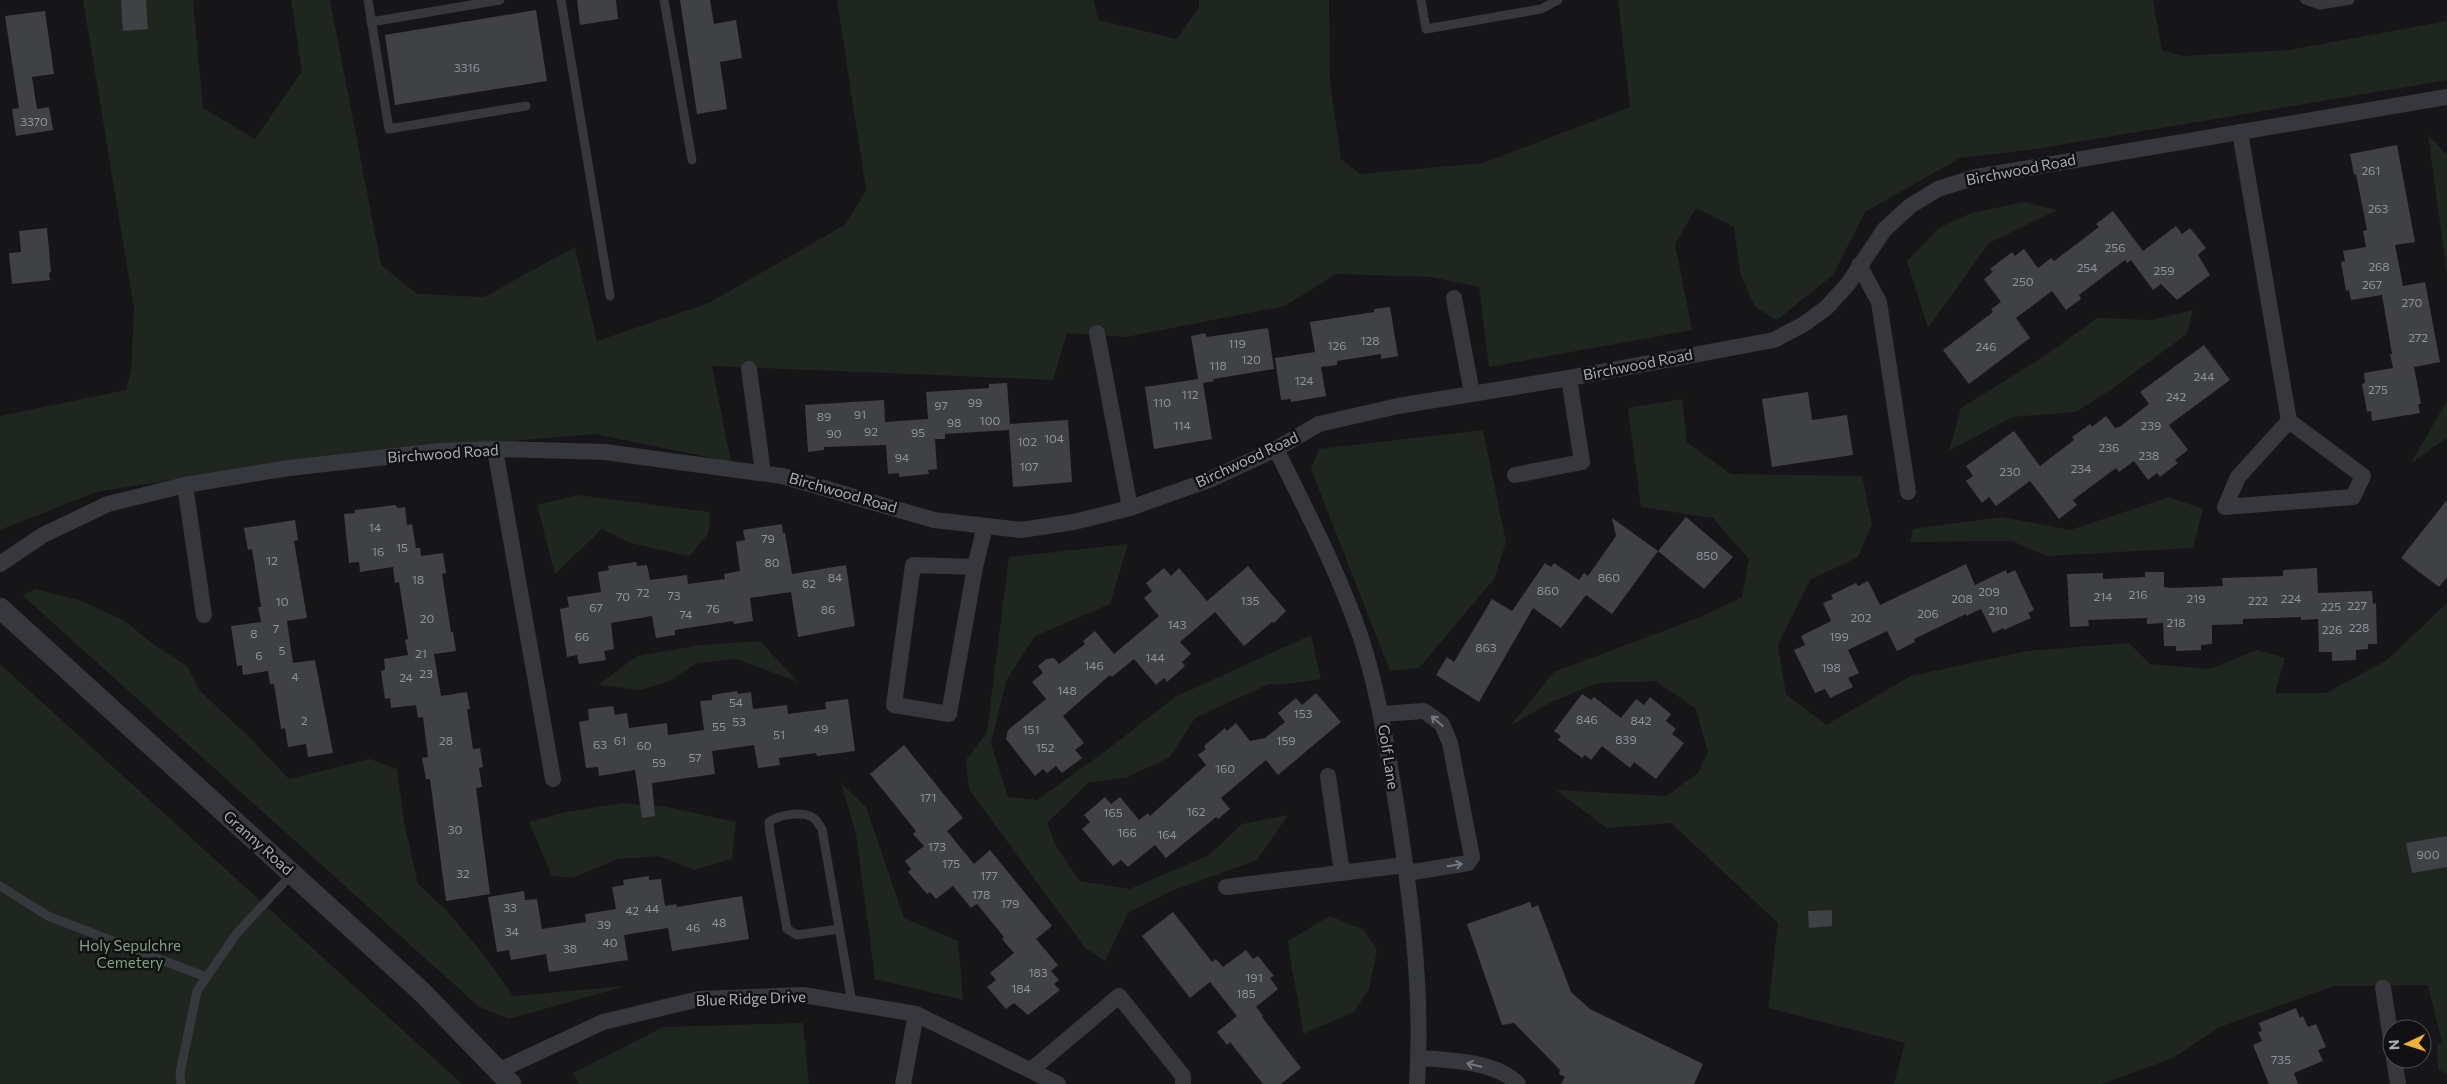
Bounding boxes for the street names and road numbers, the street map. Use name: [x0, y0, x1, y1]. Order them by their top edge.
street label: Birchwood Road: [1964, 150, 2077, 188]
street label: Birchwood Road: [1581, 345, 1694, 383]
street label: Birchwood Road: [1192, 427, 1301, 491]
street label: Birchwood Road: [387, 440, 499, 466]
street label: Birchwood Road: [787, 468, 899, 516]
street label: Golf Lane: [1375, 723, 1403, 791]
street label: Granny Road: [220, 806, 297, 878]
street label: Blue Ridge Drive: [696, 987, 806, 1009]

